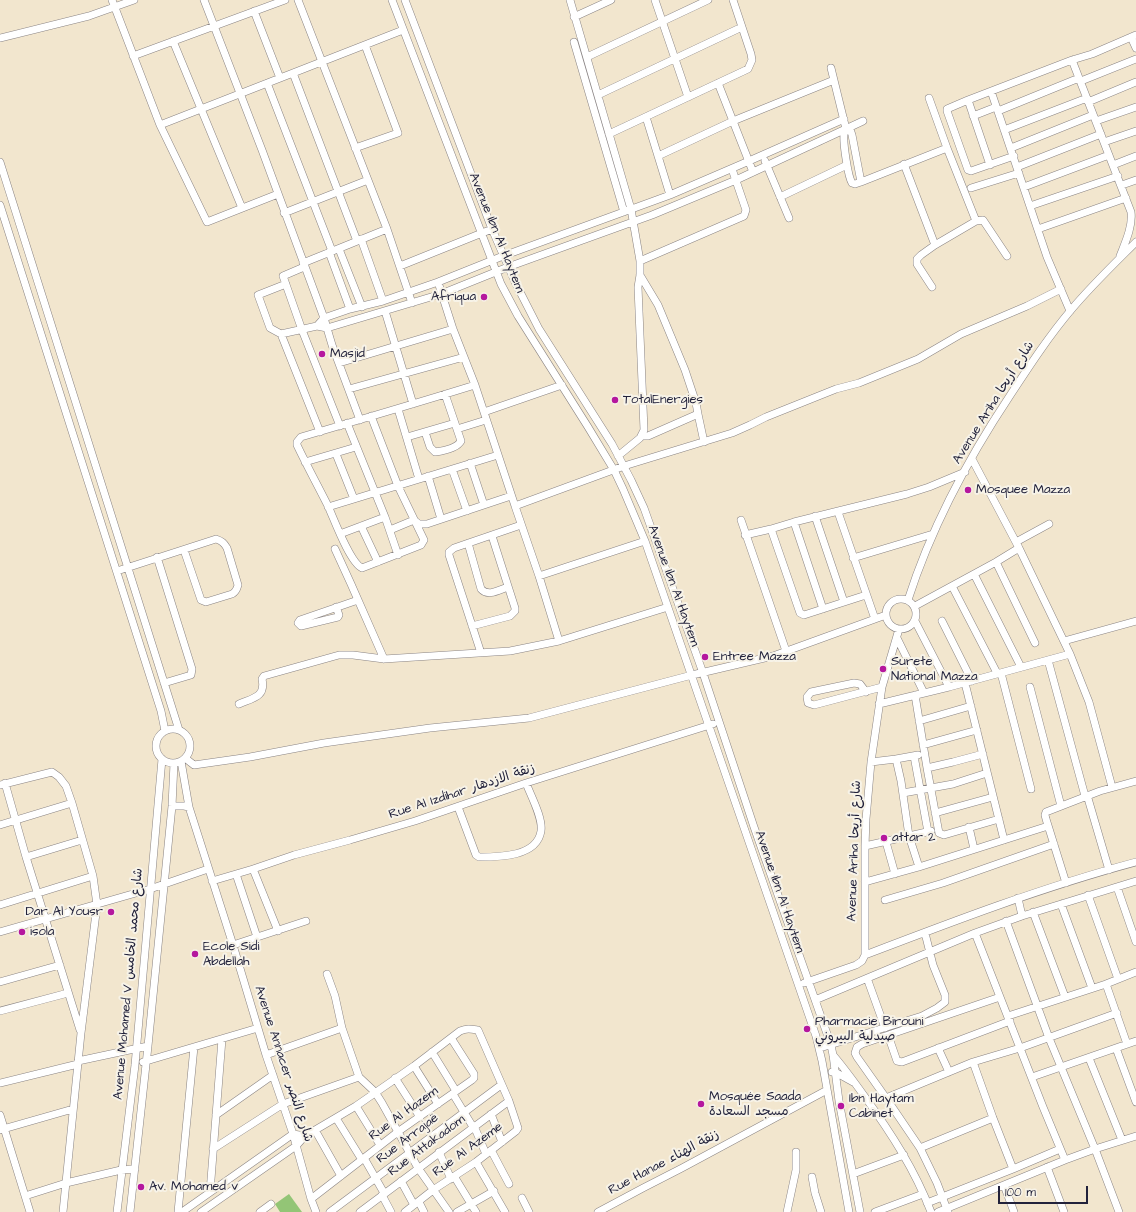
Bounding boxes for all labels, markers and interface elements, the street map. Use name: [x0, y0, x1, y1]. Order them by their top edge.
street label: Avenue Ibn Al Haytem: [465, 171, 527, 295]
place label: Afriqua: [431, 289, 476, 305]
marker: Afriqua: [479, 292, 489, 302]
street label: Avenue Ariha شارع أريحا: [950, 339, 1038, 467]
place label: Masjid: [330, 346, 365, 362]
marker: Masjid: [317, 349, 327, 359]
place label: TotalEnergies: [623, 392, 703, 408]
marker: TotalEnergies: [610, 395, 620, 405]
place label: Mosquee Mazza: [976, 482, 1070, 498]
marker: Mosquee Mazza: [963, 485, 973, 495]
street label: Avenue Ibn Al Haytem: [644, 523, 702, 649]
place label: Entree Mazza: [713, 649, 796, 665]
marker: Entree Mazza: [700, 652, 710, 662]
place label: Surete National Mazza: [891, 654, 978, 685]
marker: Surete National Mazza: [878, 664, 888, 674]
street label: Rue Al Izdihar زنقة الازدهار: [387, 761, 537, 823]
street label: Avenue Ariha شارع أريحا: [845, 780, 865, 922]
street label: Avenue Ibn Al Haytem: [751, 829, 807, 955]
place label: attar 2: [892, 830, 936, 846]
marker: attar 2: [879, 833, 889, 843]
street label: Avenue Mohamed V شارع محمد الخامس: [111, 867, 147, 1101]
place label: Dar Al Yousr: [25, 904, 103, 920]
marker: Dar Al Yousr: [106, 907, 116, 917]
place label: isola: [30, 924, 54, 940]
marker: isola: [17, 927, 27, 937]
place label: Ecole Sidi Abdellah: [203, 939, 259, 970]
marker: Ecole Sidi Abdellah: [190, 949, 200, 959]
street label: Avenue Annacer شارع النصر: [250, 984, 316, 1144]
place label: Pharmacie Birouni صيدلية البيروني: [815, 1014, 923, 1045]
marker: Pharmacie Birouni صيدلية البيروني: [802, 1024, 812, 1034]
street label: Rue Al Hazem: [366, 1084, 442, 1144]
place label: Mosquée Saada مسجد السعادة: [709, 1089, 801, 1120]
place label: Ibn Haytam Cabinet: [849, 1091, 914, 1122]
marker: Mosquée Saada مسجد السعادة: [696, 1099, 706, 1109]
marker: Ibn Haytam Cabinet: [836, 1101, 846, 1111]
street label: Rue Arrajaë: [374, 1111, 442, 1167]
street label: Rue Attakadom: [385, 1112, 469, 1180]
street label: Rue Al Azeme: [430, 1119, 506, 1181]
street label: Rue Hanae زنقة الهناء: [606, 1127, 722, 1199]
scale bar: [1000, 1178, 1090, 1204]
place label: Av. Mohamed v: [149, 1179, 238, 1195]
marker: Av. Mohamed v: [136, 1182, 146, 1192]
text: 100 m: [1005, 1184, 1036, 1201]

